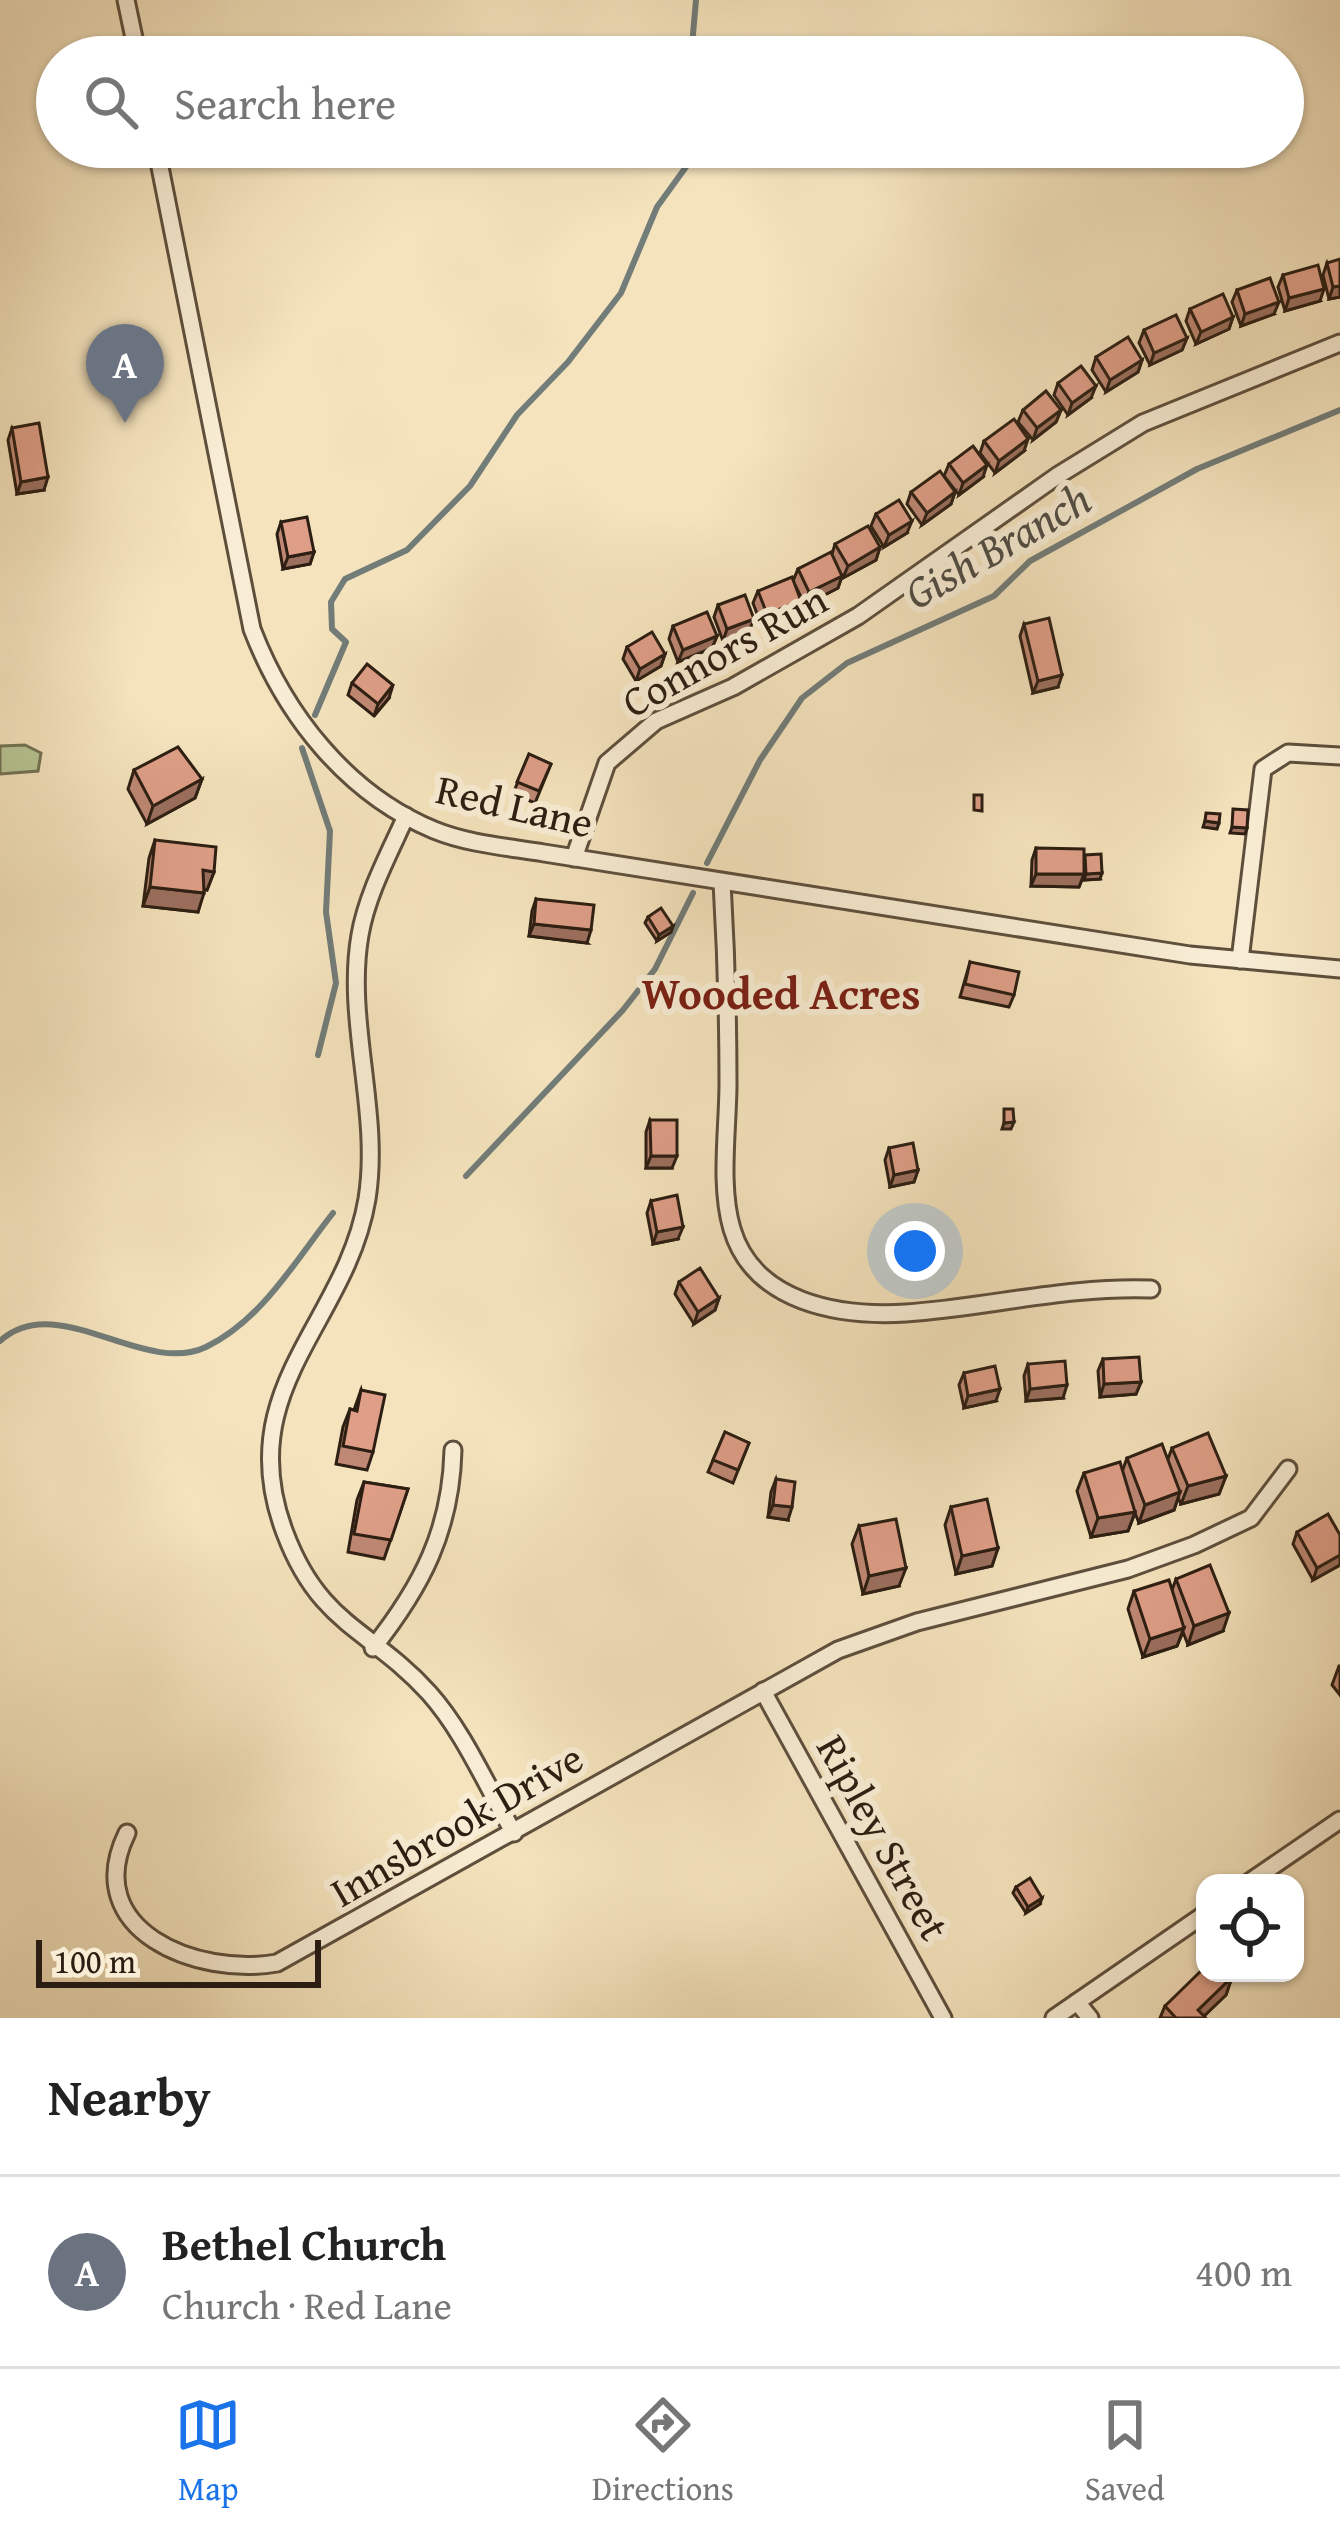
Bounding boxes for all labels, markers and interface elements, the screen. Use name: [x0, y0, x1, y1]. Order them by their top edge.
search box: [36, 36, 1304, 168]
icon: search: [78, 69, 144, 135]
text: Search here: [174, 70, 396, 135]
pin: A: [86, 324, 164, 423]
water label: Gish Branch: [892, 466, 1102, 624]
street label: Connors Run: [610, 568, 838, 732]
street label: Red Lane: [431, 757, 599, 853]
district label: Wooded Acres: [641, 960, 921, 1025]
your location: [885, 1221, 945, 1281]
street label: Ripley Street: [802, 1723, 966, 1951]
street label: Innsbrook Drive: [318, 1727, 594, 1921]
map controls: [1196, 1874, 1304, 1982]
button: locate: [1196, 1874, 1304, 1982]
scale bar: [36, 1934, 321, 1987]
text: 100 m: [54, 1937, 136, 1985]
text: Nearby: [48, 2059, 211, 2134]
text: Bethel Church: [162, 2211, 446, 2276]
text: A: [75, 2243, 99, 2300]
text: 400 m: [1195, 2243, 1292, 2300]
text: Church · Red Lane: [162, 2276, 452, 2333]
tab: Map: [175, 2392, 241, 2512]
tab: Directions: [592, 2392, 734, 2512]
tab: Saved: [1085, 2392, 1165, 2512]

